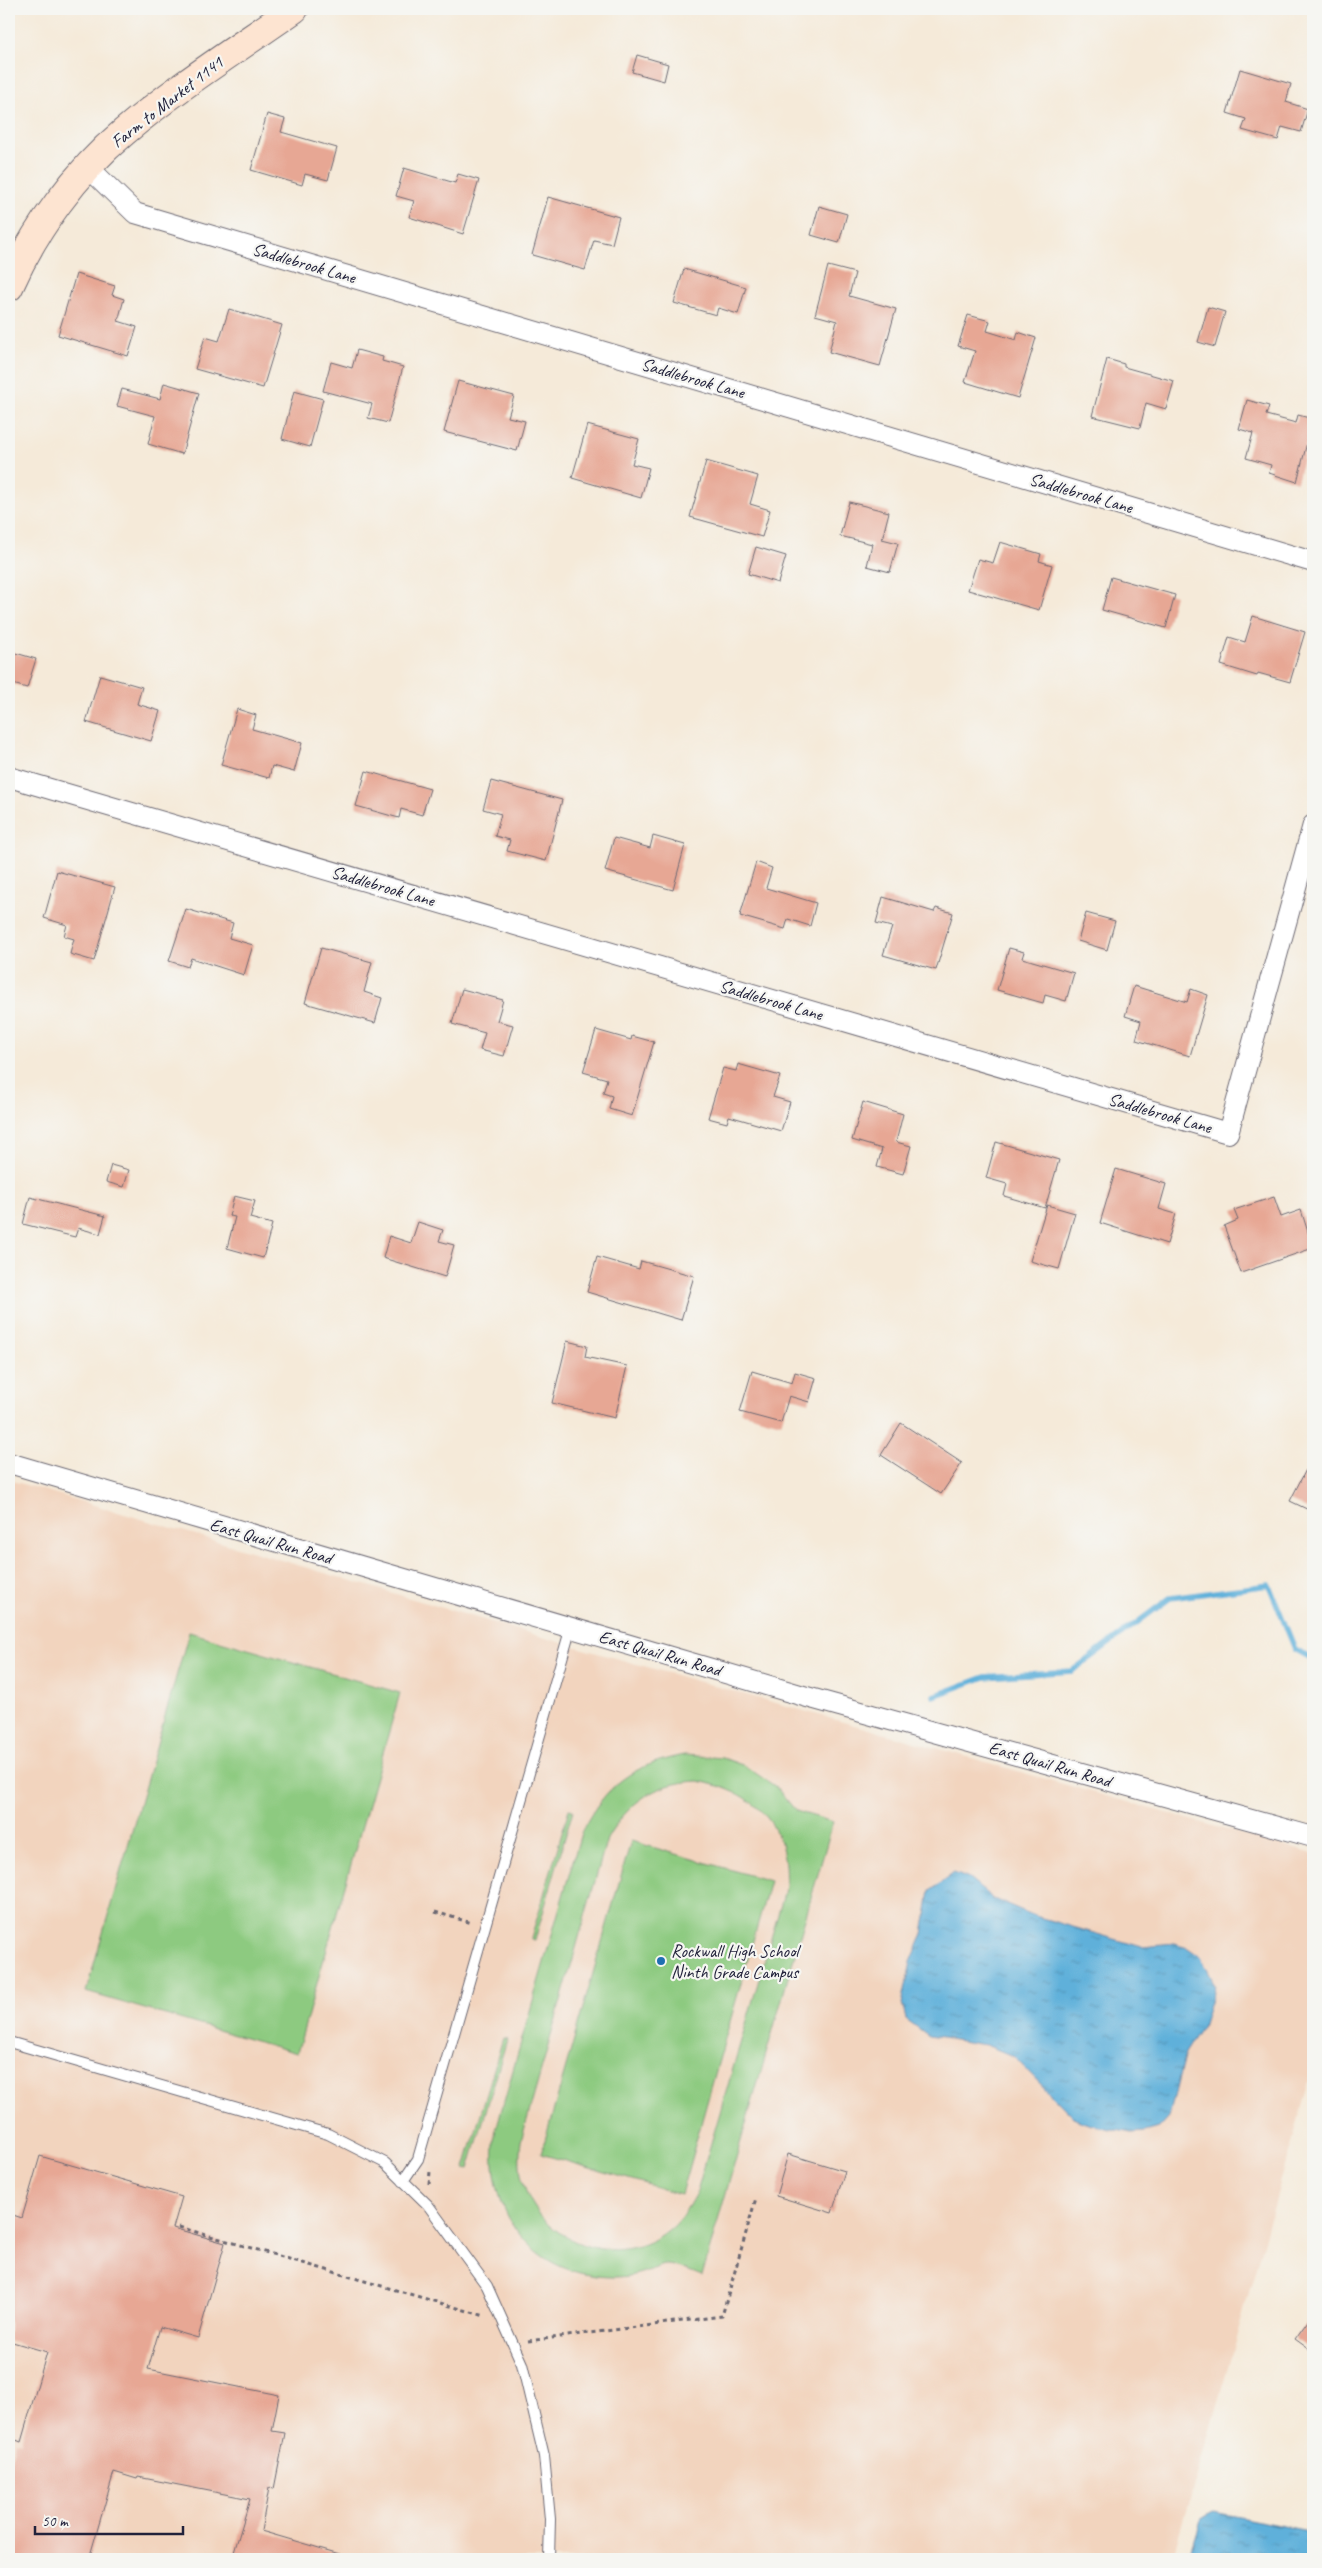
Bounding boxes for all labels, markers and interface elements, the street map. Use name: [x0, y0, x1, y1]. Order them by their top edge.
street label: Farm to Market 1141: [107, 51, 228, 153]
street label: Saddlebrook Lane: [250, 238, 359, 289]
street label: Saddlebrook Lane: [639, 353, 748, 404]
street label: Saddlebrook Lane: [1027, 468, 1136, 519]
street label: Saddlebrook Lane: [329, 861, 438, 912]
street label: Saddlebrook Lane: [717, 975, 826, 1026]
street label: Saddlebrook Lane: [1106, 1088, 1215, 1139]
street label: East Quail Run Road: [207, 1513, 337, 1570]
street label: East Quail Run Road: [596, 1625, 726, 1682]
street label: East Quail Run Road: [986, 1736, 1116, 1793]
place label: Rockwall High School Ninth Grade Campus: [671, 1940, 801, 1983]
marker: Rockwall High School Ninth Grade Campus: [655, 1955, 667, 1967]
scale bar: [35, 2503, 182, 2535]
text: 50 m: [42, 2512, 69, 2531]

